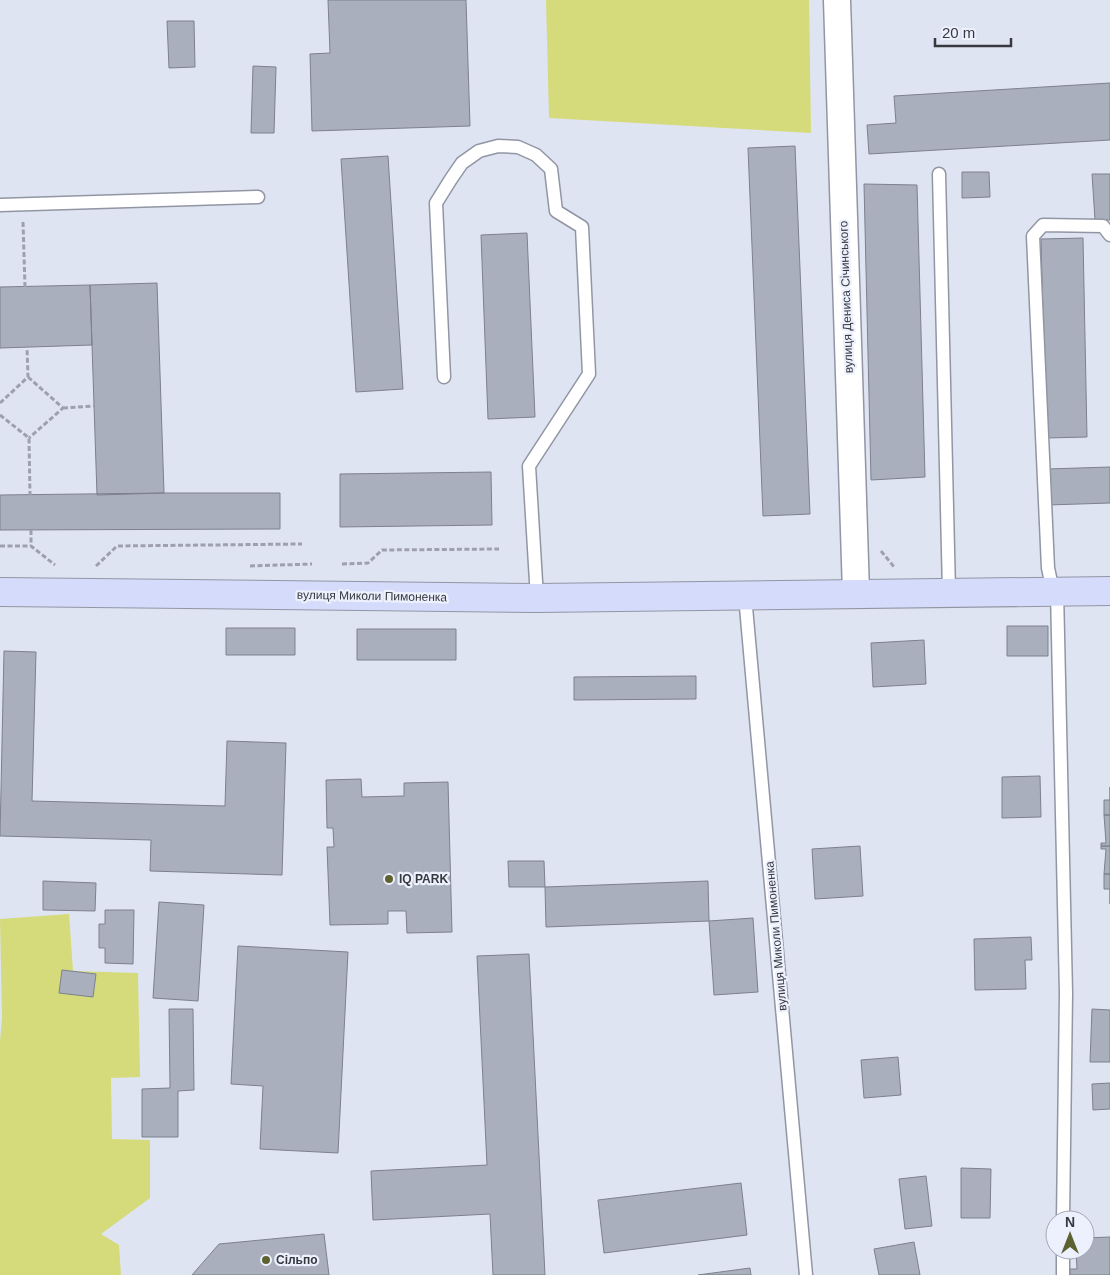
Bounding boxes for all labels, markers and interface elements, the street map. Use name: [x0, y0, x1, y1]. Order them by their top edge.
scale bar: [935, 15, 1011, 47]
text: 20 m: [942, 24, 975, 41]
street label: вулиця Дениса Січинського: [836, 220, 856, 373]
street label: вулиця Миколи Пимоненка: [297, 588, 448, 604]
street label: вулиця Миколи Пимоненка: [762, 860, 790, 1011]
place label: IQ PARK: [399, 872, 448, 886]
marker: IQ PARK: [383, 873, 395, 885]
north arrow: [1045, 1210, 1095, 1260]
text: N: [1065, 1214, 1075, 1230]
place label: Сільпо: [276, 1253, 318, 1267]
marker: Сільпо: [260, 1254, 272, 1266]

